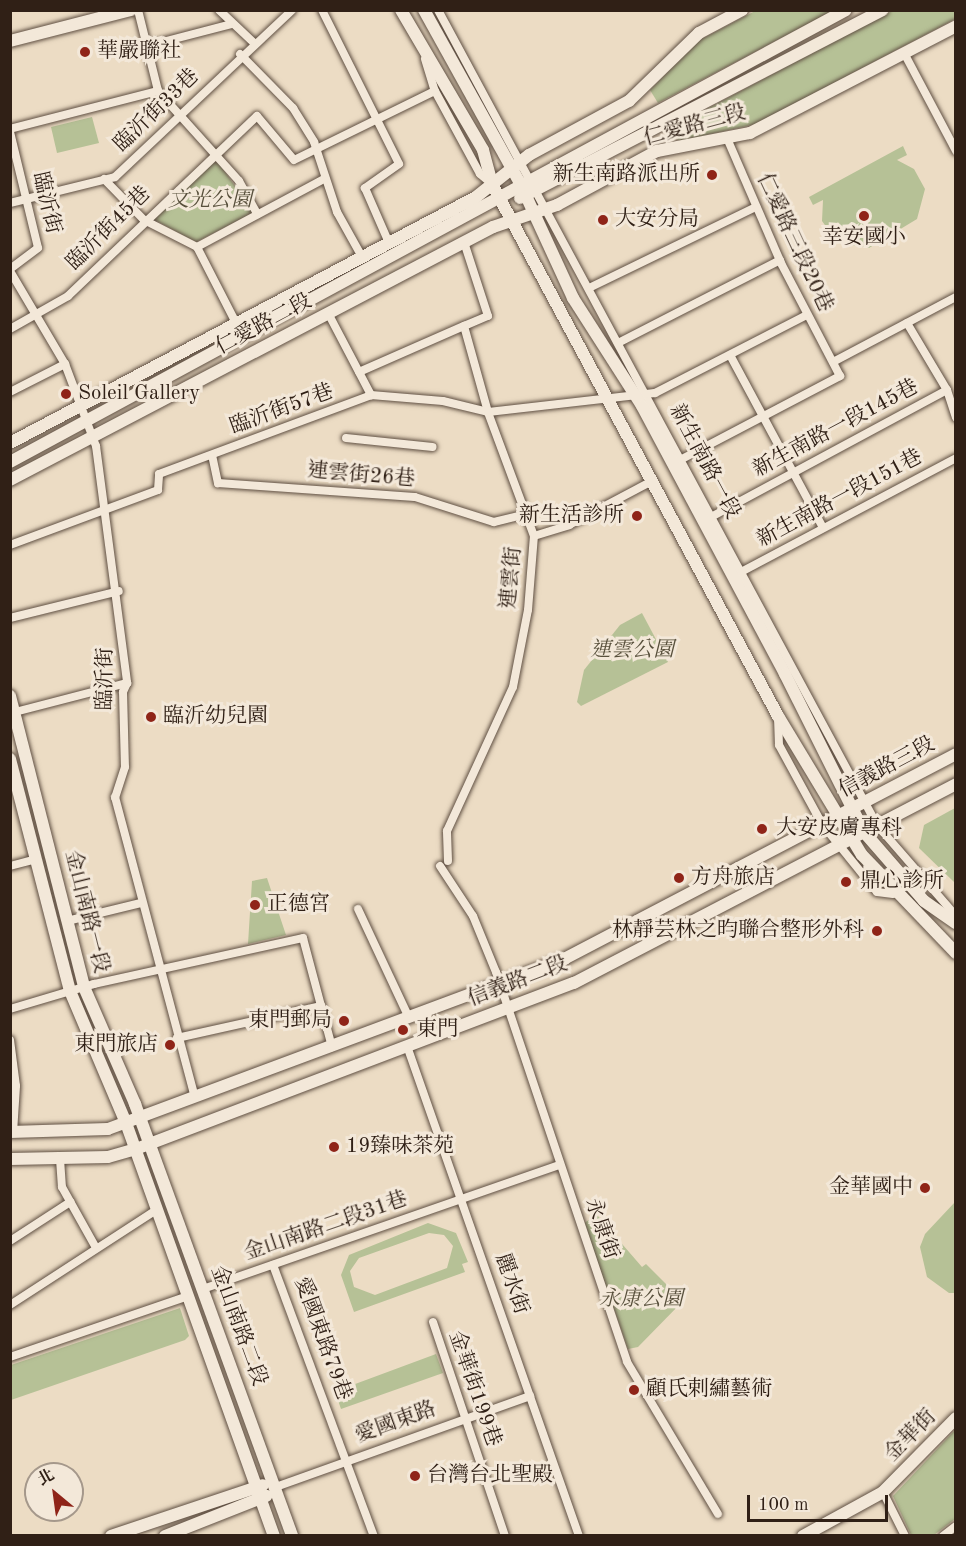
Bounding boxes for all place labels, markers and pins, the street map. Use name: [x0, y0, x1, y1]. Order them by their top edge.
place label: 華嚴聯社: [97, 39, 181, 65]
marker: 華嚴聯社: [78, 45, 92, 59]
place label: 新生南路派出所: [553, 162, 700, 188]
marker: 新生南路派出所: [705, 168, 719, 182]
place label: 大安分局: [615, 207, 699, 233]
marker: 幸安國小: [857, 209, 871, 223]
marker: 大安分局: [596, 213, 610, 227]
place label: 幸安國小: [822, 225, 906, 251]
place label: Soleil Gallery: [78, 381, 200, 407]
marker: Soleil Gallery: [59, 387, 73, 401]
place label: 新生活診所: [519, 503, 624, 529]
marker: 新生活診所: [628, 507, 646, 525]
place label: 臨沂幼兒園: [163, 704, 268, 730]
marker: 臨沂幼兒園: [144, 710, 158, 724]
place label: 大安皮膚專科: [776, 816, 902, 842]
marker: 大安皮膚專科: [753, 820, 771, 838]
place label: 方舟旅店: [691, 865, 775, 891]
place label: 鼎心診所: [860, 869, 944, 895]
marker: 方舟旅店: [672, 871, 686, 885]
marker: 鼎心診所: [837, 873, 855, 891]
place label: 正德宮: [267, 892, 330, 918]
marker: 正德宮: [248, 898, 262, 912]
place label: 林靜芸林之昀聯合整形外科: [612, 918, 864, 944]
marker: 林靜芸林之昀聯合整形外科: [868, 922, 886, 940]
place label: 東門郵局: [248, 1008, 332, 1034]
marker: 東門郵局: [337, 1014, 351, 1028]
place label: 東門: [416, 1017, 458, 1043]
marker: 東門: [394, 1021, 412, 1039]
place label: 東門旅店: [74, 1032, 158, 1058]
marker: 東門旅店: [163, 1038, 177, 1052]
place label: 19臻味茶苑: [346, 1134, 454, 1160]
marker: 19臻味茶苑: [327, 1140, 341, 1154]
place label: 金華國中: [829, 1175, 913, 1201]
marker: 金華國中: [918, 1181, 932, 1195]
place label: 顧氏剌繡藝術: [646, 1377, 772, 1403]
marker: 顧氏剌繡藝術: [627, 1383, 641, 1397]
place label: 台灣台北聖殿: [427, 1463, 553, 1489]
marker: 台灣台北聖殿: [408, 1469, 422, 1483]

